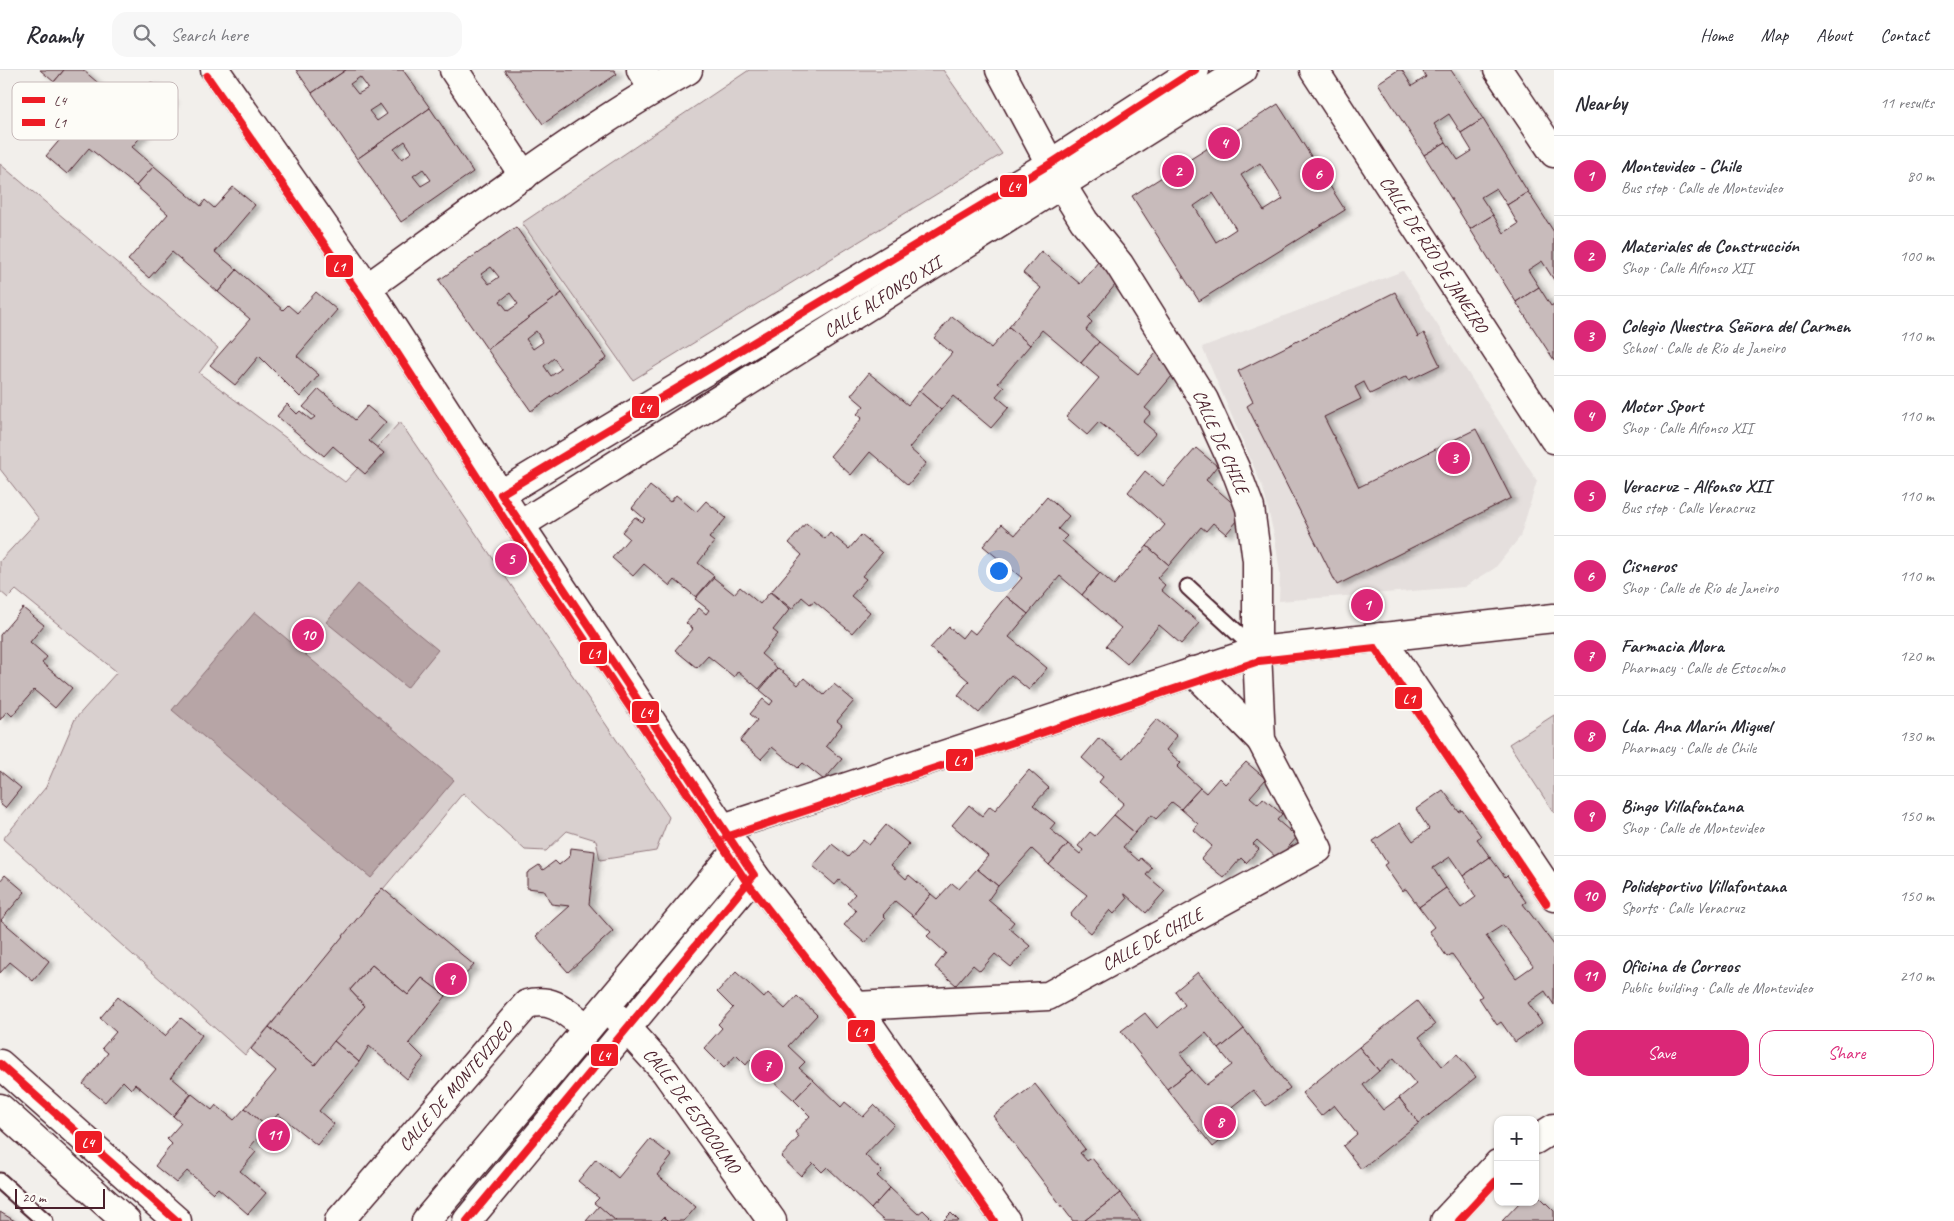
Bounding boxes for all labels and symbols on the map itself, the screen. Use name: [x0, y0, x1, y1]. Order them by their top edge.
legend: [12, 82, 178, 140]
text: L4: [54, 92, 68, 109]
text: L1: [54, 114, 67, 131]
pin: 4: [1208, 124, 1240, 162]
pin: 2: [1162, 152, 1194, 190]
pin: 6: [1302, 155, 1334, 193]
street label: CALLE DE RÍO DE JANEIRO: [1375, 172, 1494, 339]
line badge: L4: [999, 174, 1028, 198]
text: L4: [1008, 178, 1022, 195]
street label: CALLE ALFONSO XII: [819, 250, 948, 342]
line badge: L1: [325, 254, 354, 278]
text: L1: [333, 258, 347, 275]
street label: CALLE DE CHILE: [1188, 386, 1255, 500]
line badge: L4: [631, 395, 660, 419]
text: L4: [639, 399, 653, 416]
pin: 3: [1438, 439, 1470, 477]
pin: 5: [495, 540, 527, 578]
your location: [986, 558, 1012, 584]
pin: 1: [1351, 586, 1383, 624]
pin: 10: [292, 616, 324, 654]
line badge: L1: [579, 641, 608, 665]
text: L1: [588, 645, 602, 662]
line badge: L1: [1394, 686, 1423, 710]
text: L1: [1403, 690, 1417, 707]
line badge: L4: [631, 700, 660, 724]
text: L4: [640, 704, 654, 721]
line badge: L1: [945, 748, 974, 772]
text: L1: [954, 752, 968, 769]
street label: CALLE DE CHILE: [1098, 902, 1209, 976]
pin: 9: [435, 960, 467, 998]
street label: CALLE DE MONTEVIDEO: [394, 1016, 519, 1155]
line badge: L1: [847, 1019, 876, 1043]
text: L1: [855, 1023, 869, 1040]
line badge: L4: [590, 1043, 619, 1067]
street label: CALLE DE ESTOCOLMO: [638, 1043, 746, 1179]
text: L4: [598, 1047, 612, 1064]
pin: 7: [751, 1047, 783, 1085]
pin: 8: [1204, 1103, 1236, 1141]
pin: 11: [258, 1116, 290, 1154]
line badge: L4: [74, 1130, 103, 1154]
text: L4: [82, 1134, 96, 1151]
scale bar: [15, 1186, 105, 1209]

